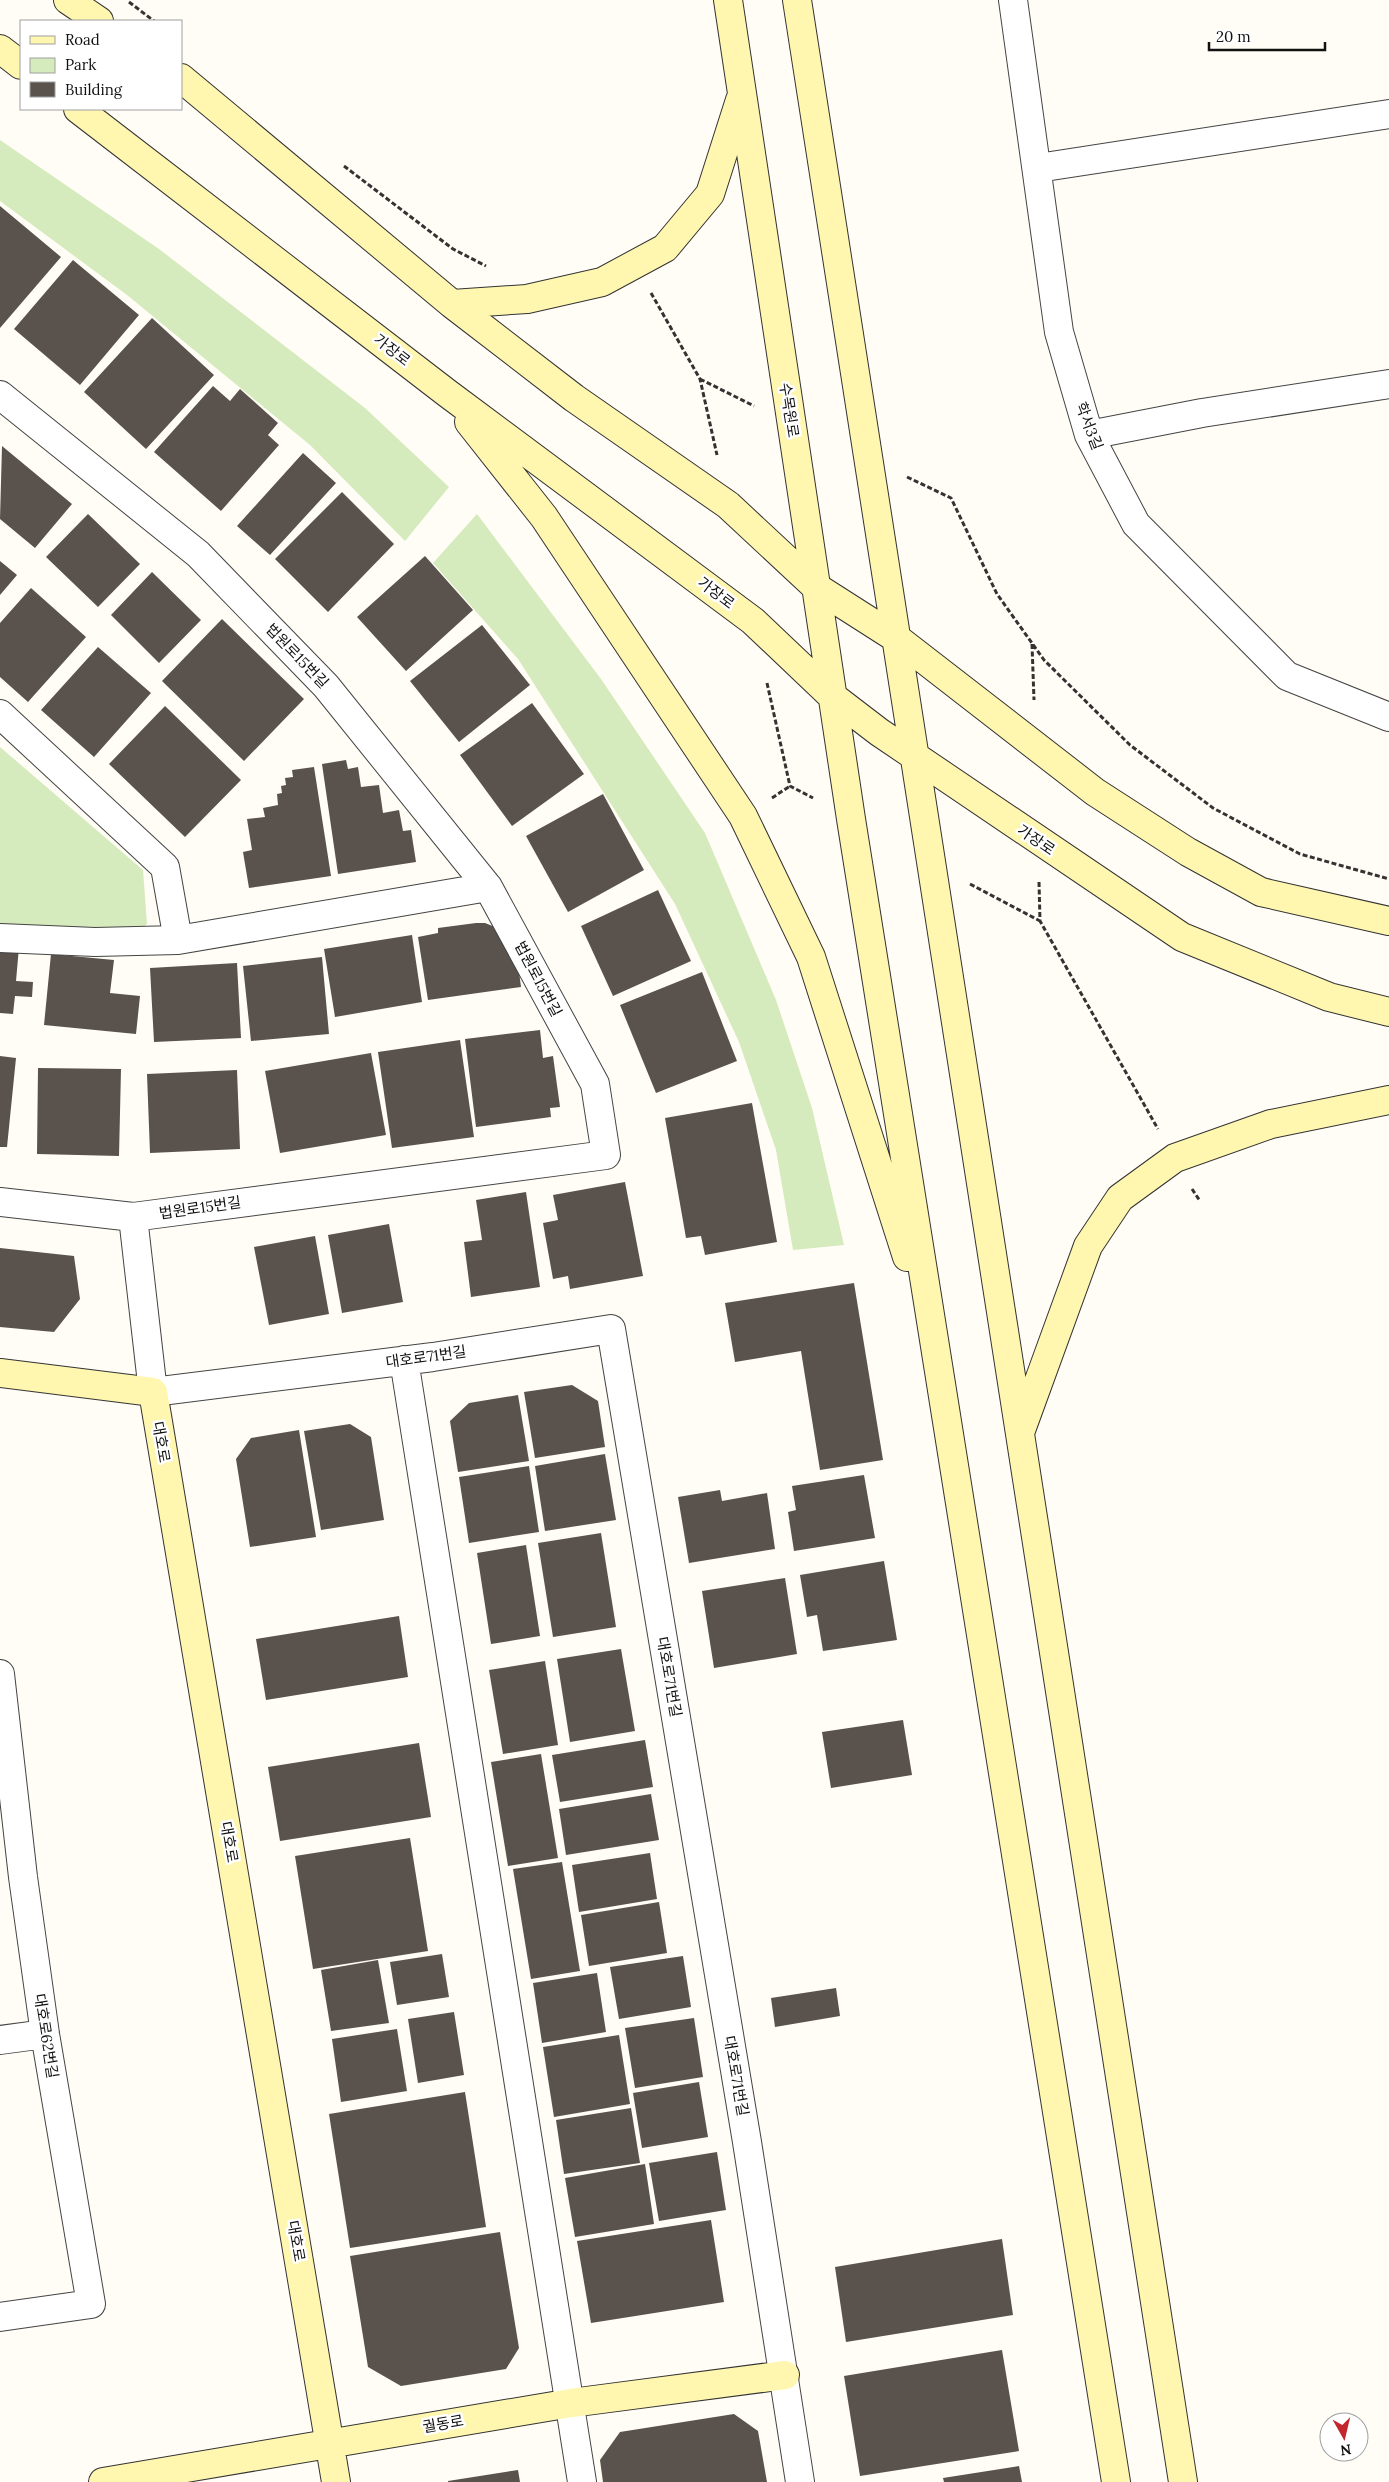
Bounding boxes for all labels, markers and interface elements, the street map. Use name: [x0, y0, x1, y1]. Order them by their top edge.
legend: [20, 20, 182, 110]
scale bar: [1209, 20, 1325, 52]
text: 20 m: [1216, 27, 1251, 46]
text: Road: [65, 30, 100, 49]
text: Park: [65, 55, 96, 74]
text: Building: [65, 80, 123, 99]
street label: 가장로: [370, 329, 414, 370]
street label: 수목원로: [776, 381, 803, 439]
street label: 학서3길: [1072, 399, 1107, 452]
street label: 가장로: [694, 573, 739, 613]
street label: 법원로15번길: [262, 619, 333, 692]
street label: 가장로: [1014, 820, 1059, 859]
street label: 법원로15번길: [511, 938, 566, 1020]
street label: 법원로15번길: [158, 1192, 242, 1223]
street label: 대호로71번길: [384, 1341, 468, 1372]
street label: 대호로: [149, 1420, 174, 1464]
street label: 대호로71번길: [653, 1635, 686, 1719]
street label: 대호로: [217, 1820, 242, 1864]
street label: 대호로62번길: [30, 1992, 63, 2080]
street label: 대호로71번길: [720, 2034, 753, 2118]
street label: 대호로: [284, 2219, 309, 2263]
street label: 궐동로: [421, 2411, 465, 2436]
north arrow: [1319, 2412, 1369, 2462]
text: N: [1339, 2440, 1352, 2460]

